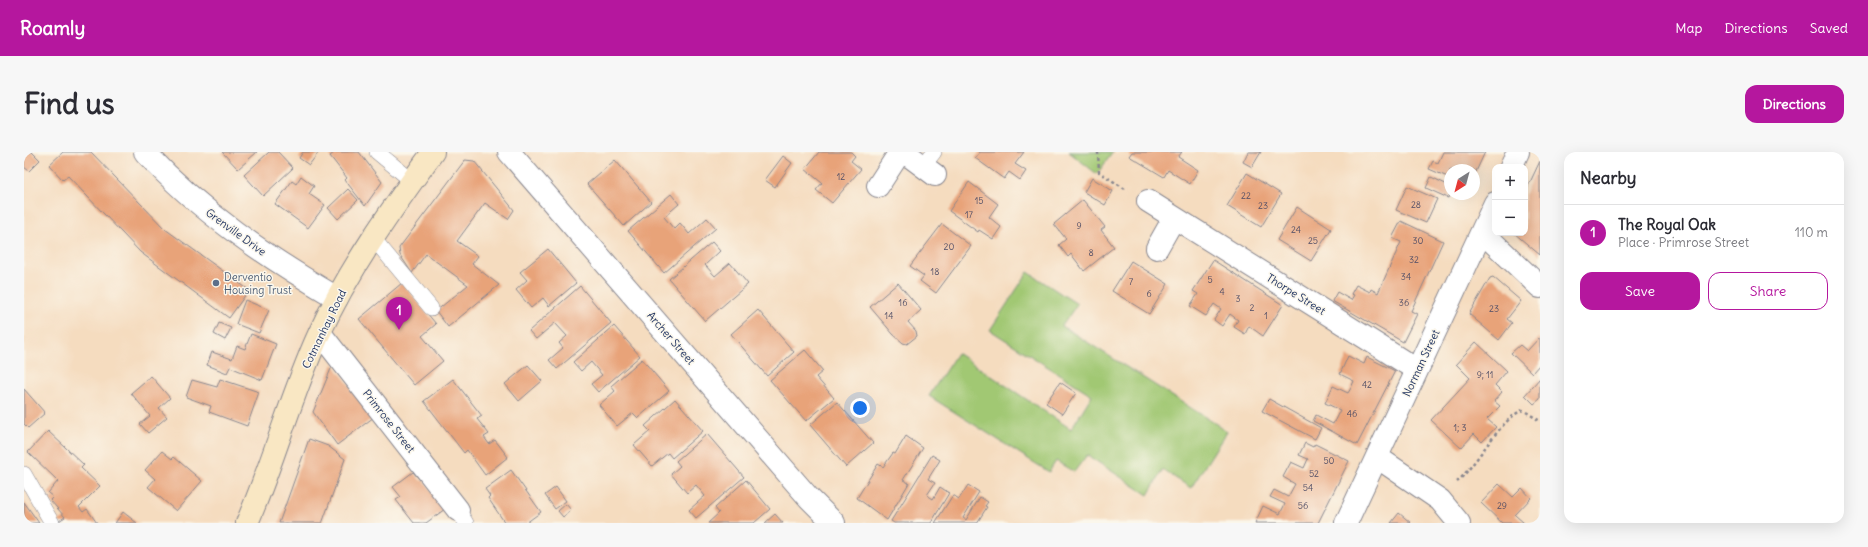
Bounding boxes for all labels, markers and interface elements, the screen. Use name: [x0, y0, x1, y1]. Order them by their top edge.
text: Roamly: [20, 16, 85, 40]
text: Map: [1675, 19, 1702, 37]
text: Directions: [1724, 19, 1788, 37]
text: Saved: [1810, 19, 1848, 37]
button: Directions: [1745, 85, 1844, 123]
text: Find us: [24, 86, 115, 122]
north arrow: [1444, 164, 1480, 200]
map controls: [1492, 164, 1528, 236]
button: +: [1492, 164, 1528, 200]
text: Nearby: [1580, 167, 1636, 189]
house number: 12: [837, 171, 845, 182]
house number: 22: [1241, 190, 1251, 201]
house number: 15: [975, 195, 983, 206]
house number: 28: [1411, 199, 1421, 210]
house number: 23: [1258, 200, 1268, 211]
button: −: [1492, 200, 1528, 236]
street label: Grenville Drive: [203, 205, 269, 259]
house number: 17: [965, 209, 974, 220]
text: The Royal Oak: [1618, 215, 1716, 234]
house number: 9: [1076, 220, 1082, 231]
house number: 24: [1291, 224, 1301, 235]
text: 1: [1590, 224, 1596, 241]
text: 110 m: [1795, 224, 1828, 241]
text: Place · Primrose Street: [1618, 234, 1749, 251]
house number: 25: [1308, 235, 1318, 246]
house number: 30: [1412, 235, 1424, 246]
house number: 20: [944, 241, 955, 252]
house number: 8: [1088, 247, 1094, 258]
house number: 32: [1409, 254, 1419, 265]
house number: 18: [931, 266, 939, 277]
place label: Derventio Housing Trust: [224, 270, 292, 297]
street label: Thorpe Street: [1264, 270, 1328, 318]
house number: 34: [1401, 271, 1411, 282]
button: Save: [1580, 272, 1700, 310]
button: Share: [1708, 272, 1828, 310]
house number: 5: [1207, 274, 1213, 285]
house number: 7: [1129, 276, 1134, 287]
marker: Derventio Housing Trust: [211, 278, 221, 288]
house number: 4: [1219, 286, 1225, 297]
street label: Cotmanhay Road: [299, 287, 349, 371]
house number: 6: [1146, 288, 1152, 299]
house number: 3: [1235, 293, 1241, 304]
pin: 1: [386, 297, 412, 330]
house number: 16: [899, 297, 907, 308]
house number: 36: [1399, 297, 1409, 308]
house number: 2: [1250, 302, 1255, 313]
house number: 23: [1489, 303, 1499, 314]
street label: Archer Street: [644, 309, 698, 368]
house number: 14: [885, 310, 893, 321]
house number: 1: [1264, 310, 1268, 321]
street label: Norman Street: [1399, 327, 1443, 399]
house number: 9; 11: [1477, 369, 1493, 380]
house number: 42: [1362, 379, 1372, 390]
street label: Primrose Street: [360, 386, 418, 456]
your location: [850, 398, 870, 418]
house number: 46: [1347, 408, 1357, 419]
house number: 1; 3: [1453, 422, 1467, 433]
house number: 50: [1323, 455, 1335, 466]
house number: 52: [1309, 468, 1319, 479]
house number: 54: [1303, 482, 1313, 493]
house number: 56: [1298, 500, 1308, 511]
house number: 29: [1497, 500, 1507, 511]

